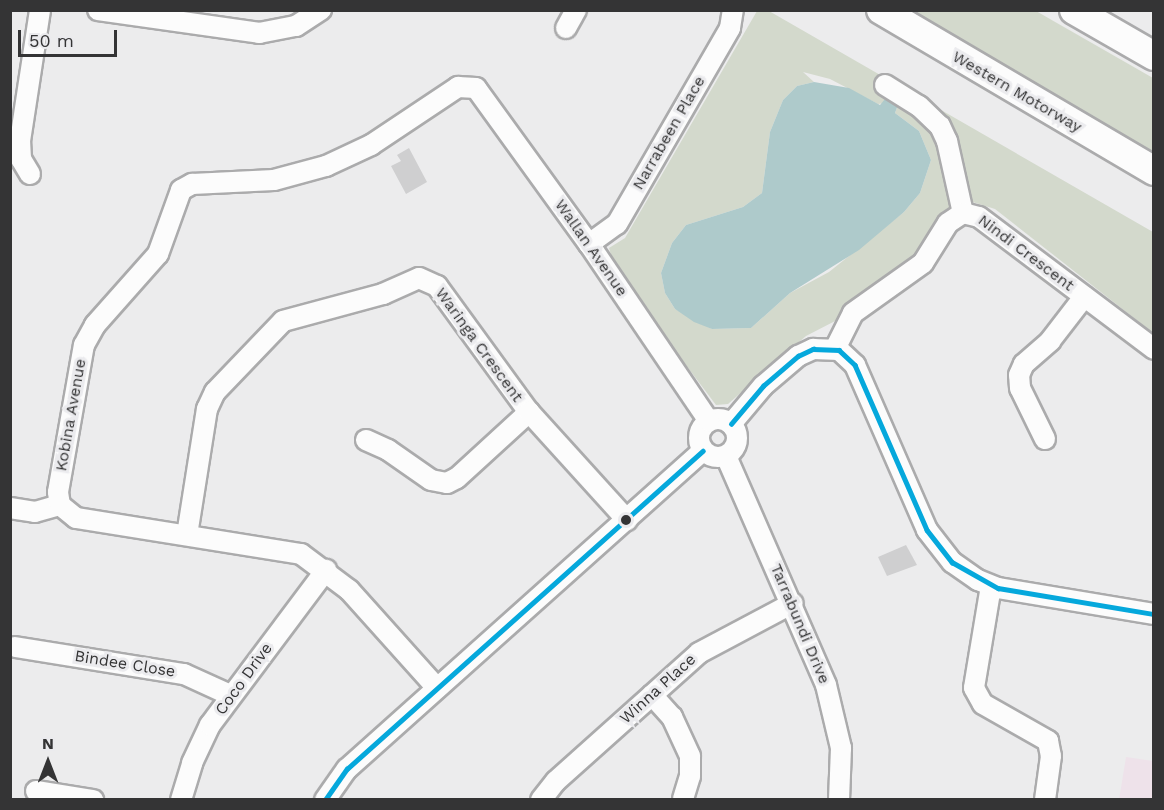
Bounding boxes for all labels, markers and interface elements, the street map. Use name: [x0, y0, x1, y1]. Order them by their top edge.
scale bar: [21, 18, 120, 56]
text: 50 m: [29, 30, 74, 51]
street label: Western Motorway: [949, 47, 1085, 137]
street label: Narrabeen Place: [629, 73, 709, 193]
street label: Wallan Avenue: [550, 196, 632, 300]
street label: Nindi Crescent: [974, 211, 1078, 295]
street label: Waringa Crescent: [431, 284, 527, 406]
street label: Kobina Avenue: [52, 357, 90, 473]
unlabelled marker: [620, 514, 632, 526]
street label: Tarrabundi Drive: [766, 561, 834, 687]
street label: Coco Drive: [211, 639, 277, 719]
street label: Bindee Close: [73, 647, 177, 681]
street label: Winna Place: [616, 650, 700, 728]
north arrow: [18, 732, 78, 792]
text: N: [42, 734, 54, 753]

